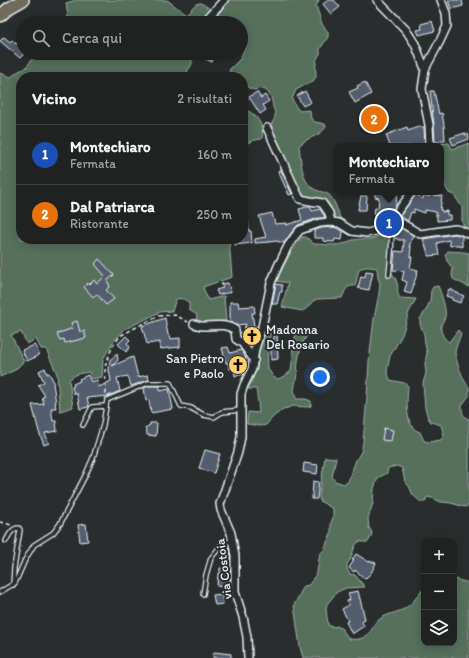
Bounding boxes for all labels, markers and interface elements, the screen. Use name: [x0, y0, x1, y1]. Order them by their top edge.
search box: [16, 16, 248, 60]
icon: search: [30, 27, 52, 49]
text: Cerca qui: [62, 29, 122, 47]
text: Vicino: [32, 88, 76, 108]
text: 2 risultati: [177, 91, 232, 106]
pin: 2: [361, 104, 387, 134]
text: Montechiaro: [70, 138, 151, 156]
popup: [334, 143, 444, 195]
text: 1: [42, 147, 48, 162]
text: 160 m: [197, 147, 232, 162]
text: Montechiaro: [349, 153, 429, 171]
text: Fermata: [70, 156, 116, 171]
text: Fermata: [349, 171, 395, 186]
text: Dal Patriarca: [70, 198, 155, 216]
text: 2: [42, 207, 48, 222]
text: 250 m: [196, 207, 232, 222]
pin: 1: [376, 208, 402, 238]
text: Ristorante: [70, 216, 129, 231]
place label: Madonna Del Rosario: [266, 322, 330, 352]
church icon: Madonna Del Rosario: [241, 325, 263, 347]
place label: San Pietro e Paolo: [166, 351, 224, 381]
church icon: San Pietro e Paolo: [227, 354, 249, 376]
your location: [310, 367, 330, 387]
street label: via Costoia: [212, 537, 235, 600]
map controls: [421, 538, 457, 646]
button: +: [421, 538, 457, 574]
button: −: [421, 574, 457, 610]
button: layers: [421, 610, 457, 646]

